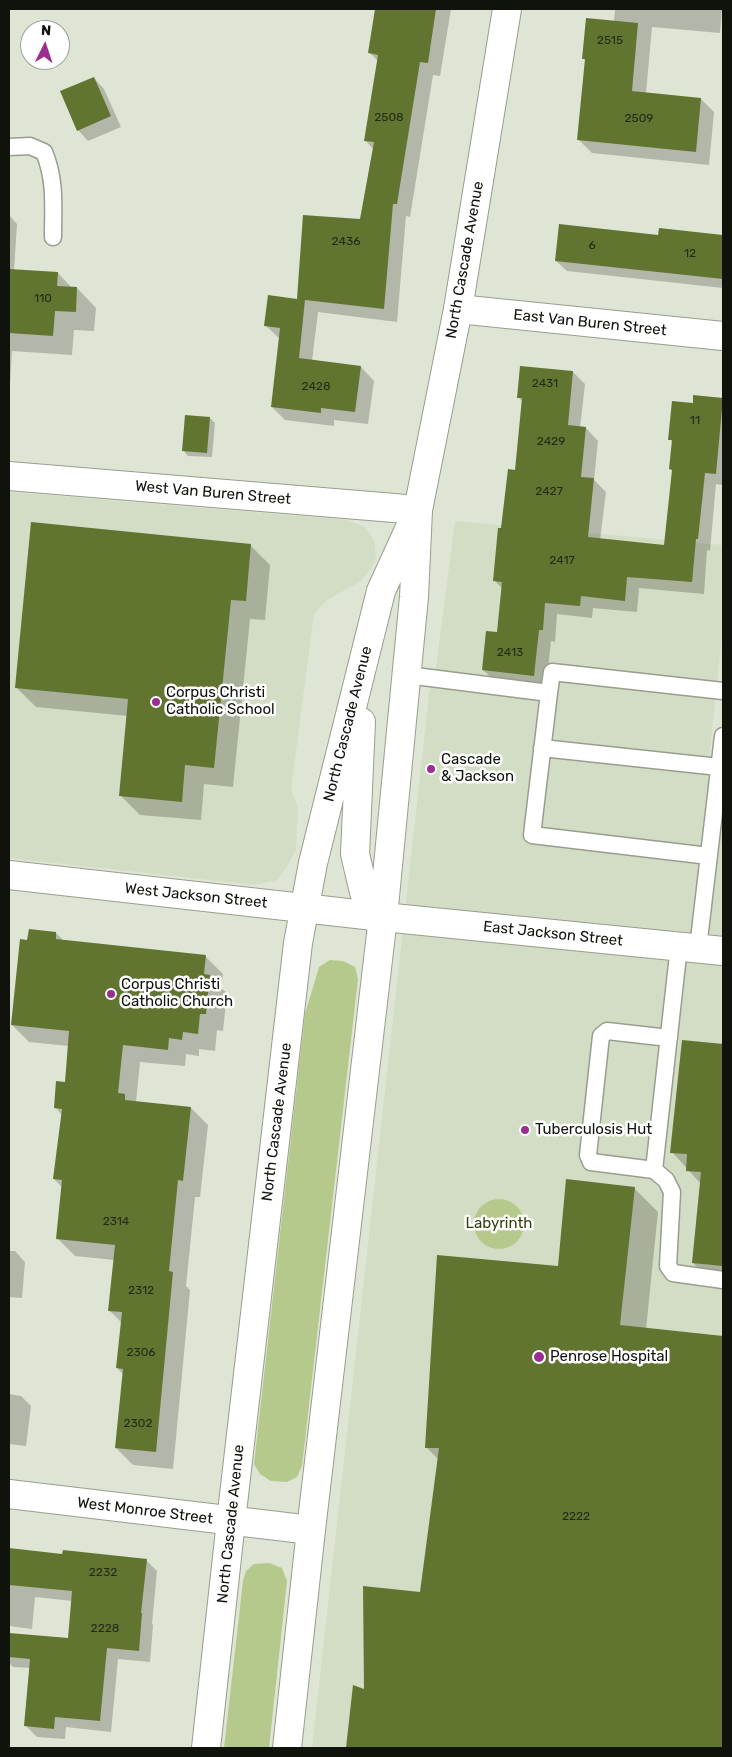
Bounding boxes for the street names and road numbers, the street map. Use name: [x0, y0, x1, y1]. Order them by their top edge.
street label: North Cascade Avenue: [442, 180, 488, 340]
street label: East Van Buren Street: [513, 306, 667, 340]
street label: West Van Buren Street: [134, 477, 292, 509]
street label: North Cascade Avenue: [320, 644, 376, 804]
street label: West Jackson Street: [124, 880, 268, 912]
street label: East Jackson Street: [482, 918, 624, 950]
street label: North Cascade Avenue: [258, 1042, 296, 1202]
street label: North Cascade Avenue: [214, 1444, 248, 1604]
street label: West Monroe Street: [76, 1494, 214, 1528]

